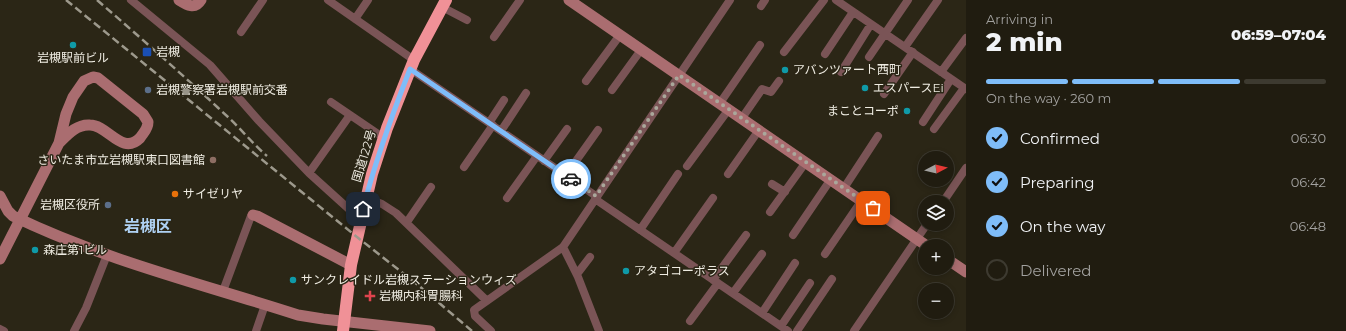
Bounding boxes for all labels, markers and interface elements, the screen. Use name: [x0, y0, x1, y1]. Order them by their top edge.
text: Arriving in: [986, 11, 1053, 27]
text: 06:59–07:04: [1231, 25, 1326, 44]
text: 2 min: [986, 26, 1063, 58]
marker: 岩槻駅前ビル: [68, 40, 78, 50]
place label: 岩槻: [156, 44, 180, 59]
marker: 岩槻: [141, 46, 153, 58]
place label: 岩槻駅前ビル: [37, 50, 109, 65]
place label: アバンツァート西町: [793, 62, 901, 77]
marker: アバンツァート西町: [780, 65, 790, 75]
place label: エスパースEi: [873, 80, 944, 95]
place label: 岩槻警察署岩槻駅前交番: [156, 82, 288, 97]
marker: エスパースEi: [860, 83, 870, 93]
marker: 岩槻警察署岩槻駅前交番: [143, 85, 153, 95]
text: On the way · 260 m: [986, 90, 1111, 106]
place label: まことコーポ: [827, 103, 899, 118]
marker: まことコーポ: [902, 106, 912, 116]
icon: check: [986, 127, 1008, 149]
street label: 国道122号: [348, 128, 379, 184]
text: Confirmed: [1020, 129, 1100, 148]
text: 06:30: [1291, 130, 1326, 146]
north arrow: [918, 151, 954, 187]
map controls: [918, 151, 954, 319]
place label: さいたま市立岩槻駅東口図書館: [37, 152, 205, 167]
marker: さいたま市立岩槻駅東口図書館: [208, 155, 218, 165]
courier: [551, 159, 591, 199]
icon: car: [560, 168, 582, 190]
icon: check: [986, 171, 1008, 193]
text: Preparing: [1020, 173, 1095, 192]
text: 06:42: [1291, 174, 1326, 190]
place label: サイゼリヤ: [183, 186, 243, 201]
marker: サイゼリヤ: [170, 189, 180, 199]
pin: [856, 191, 890, 225]
pin: [346, 192, 380, 226]
button: layers: [918, 195, 954, 231]
place label: 岩槻区役所: [40, 197, 100, 212]
icon: bag: [862, 197, 884, 219]
icon: home: [352, 198, 374, 220]
marker: 岩槻区役所: [103, 200, 113, 210]
icon: check: [986, 215, 1008, 237]
district label: 岩槻区: [124, 217, 172, 236]
text: On the way: [1020, 217, 1105, 236]
text: 06:48: [1290, 218, 1326, 234]
button: +: [918, 239, 954, 275]
place label: 森庄第1ビル: [43, 242, 107, 257]
marker: 森庄第1ビル: [30, 245, 40, 255]
text: Delivered: [1020, 261, 1092, 280]
place label: アタゴコーポラス: [634, 263, 730, 278]
marker: アタゴコーポラス: [621, 266, 631, 276]
place label: サンクレイドル岩槻ステーションウィズ: [301, 272, 517, 287]
marker: サンクレイドル岩槻ステーションウィズ: [288, 275, 298, 285]
button: −: [918, 283, 954, 319]
place label: 岩槻内科胃腸科: [379, 288, 463, 303]
marker: 岩槻内科胃腸科: [364, 290, 376, 302]

